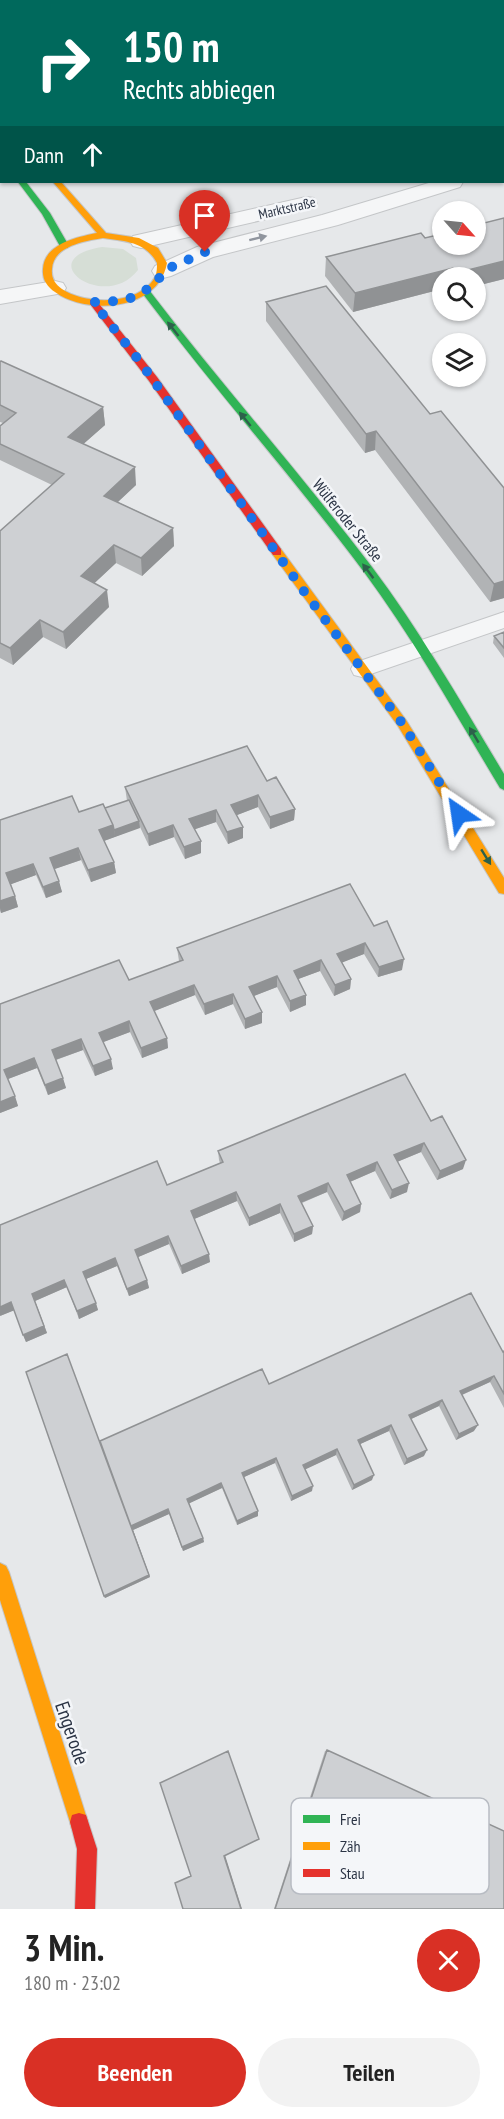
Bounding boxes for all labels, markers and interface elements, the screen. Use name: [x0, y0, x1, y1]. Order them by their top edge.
text: 150 m: [123, 19, 220, 74]
icon: right: [24, 24, 102, 102]
text: Rechts abbiegen: [123, 72, 275, 106]
icon: ahead: [76, 138, 109, 171]
text: Dann: [24, 141, 64, 169]
pin: [179, 190, 230, 252]
street label: Marktstraße: [257, 193, 318, 223]
icon: arrive: [188, 199, 221, 232]
north arrow: [432, 201, 486, 255]
map controls: [432, 201, 486, 387]
one-way arrow: [249, 233, 267, 243]
button: search: [432, 267, 486, 321]
one-way arrow: [168, 321, 180, 336]
button: layers: [432, 333, 486, 387]
one-way arrow: [240, 412, 252, 427]
street label: Wülferoder Straße: [309, 475, 387, 565]
one-way arrow: [362, 563, 374, 579]
one-way arrow: [468, 727, 479, 743]
position arrow: [427, 782, 491, 846]
one-way arrow: [480, 849, 491, 865]
street label: Engerode: [49, 1698, 95, 1768]
legend: [291, 1798, 489, 1894]
text: Frei: [340, 1809, 361, 1829]
text: Zäh: [340, 1836, 360, 1856]
text: Stau: [340, 1863, 365, 1883]
text: 3 Min.: [24, 1924, 104, 1971]
button: close: [417, 1929, 480, 1992]
text: 180 m · 23:02: [24, 1970, 121, 1996]
button: Beenden: [24, 2038, 246, 2107]
button: Teilen: [258, 2038, 480, 2107]

